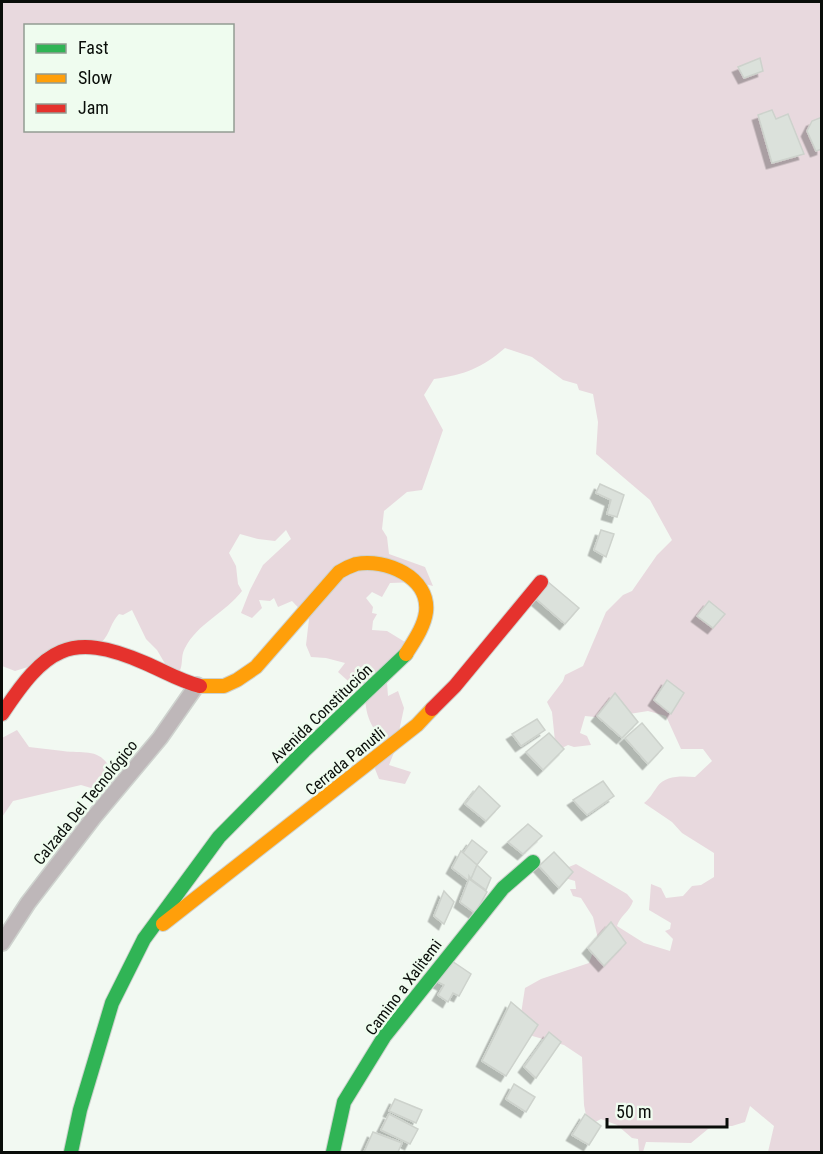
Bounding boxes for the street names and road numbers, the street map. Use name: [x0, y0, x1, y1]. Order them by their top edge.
street label: Avenida Constitución: [267, 660, 376, 767]
street label: Cerrada Panutli: [302, 723, 389, 799]
street label: Calzada Del Tecnológico: [29, 736, 142, 869]
street label: Camino a Xalitemi: [361, 936, 446, 1039]

